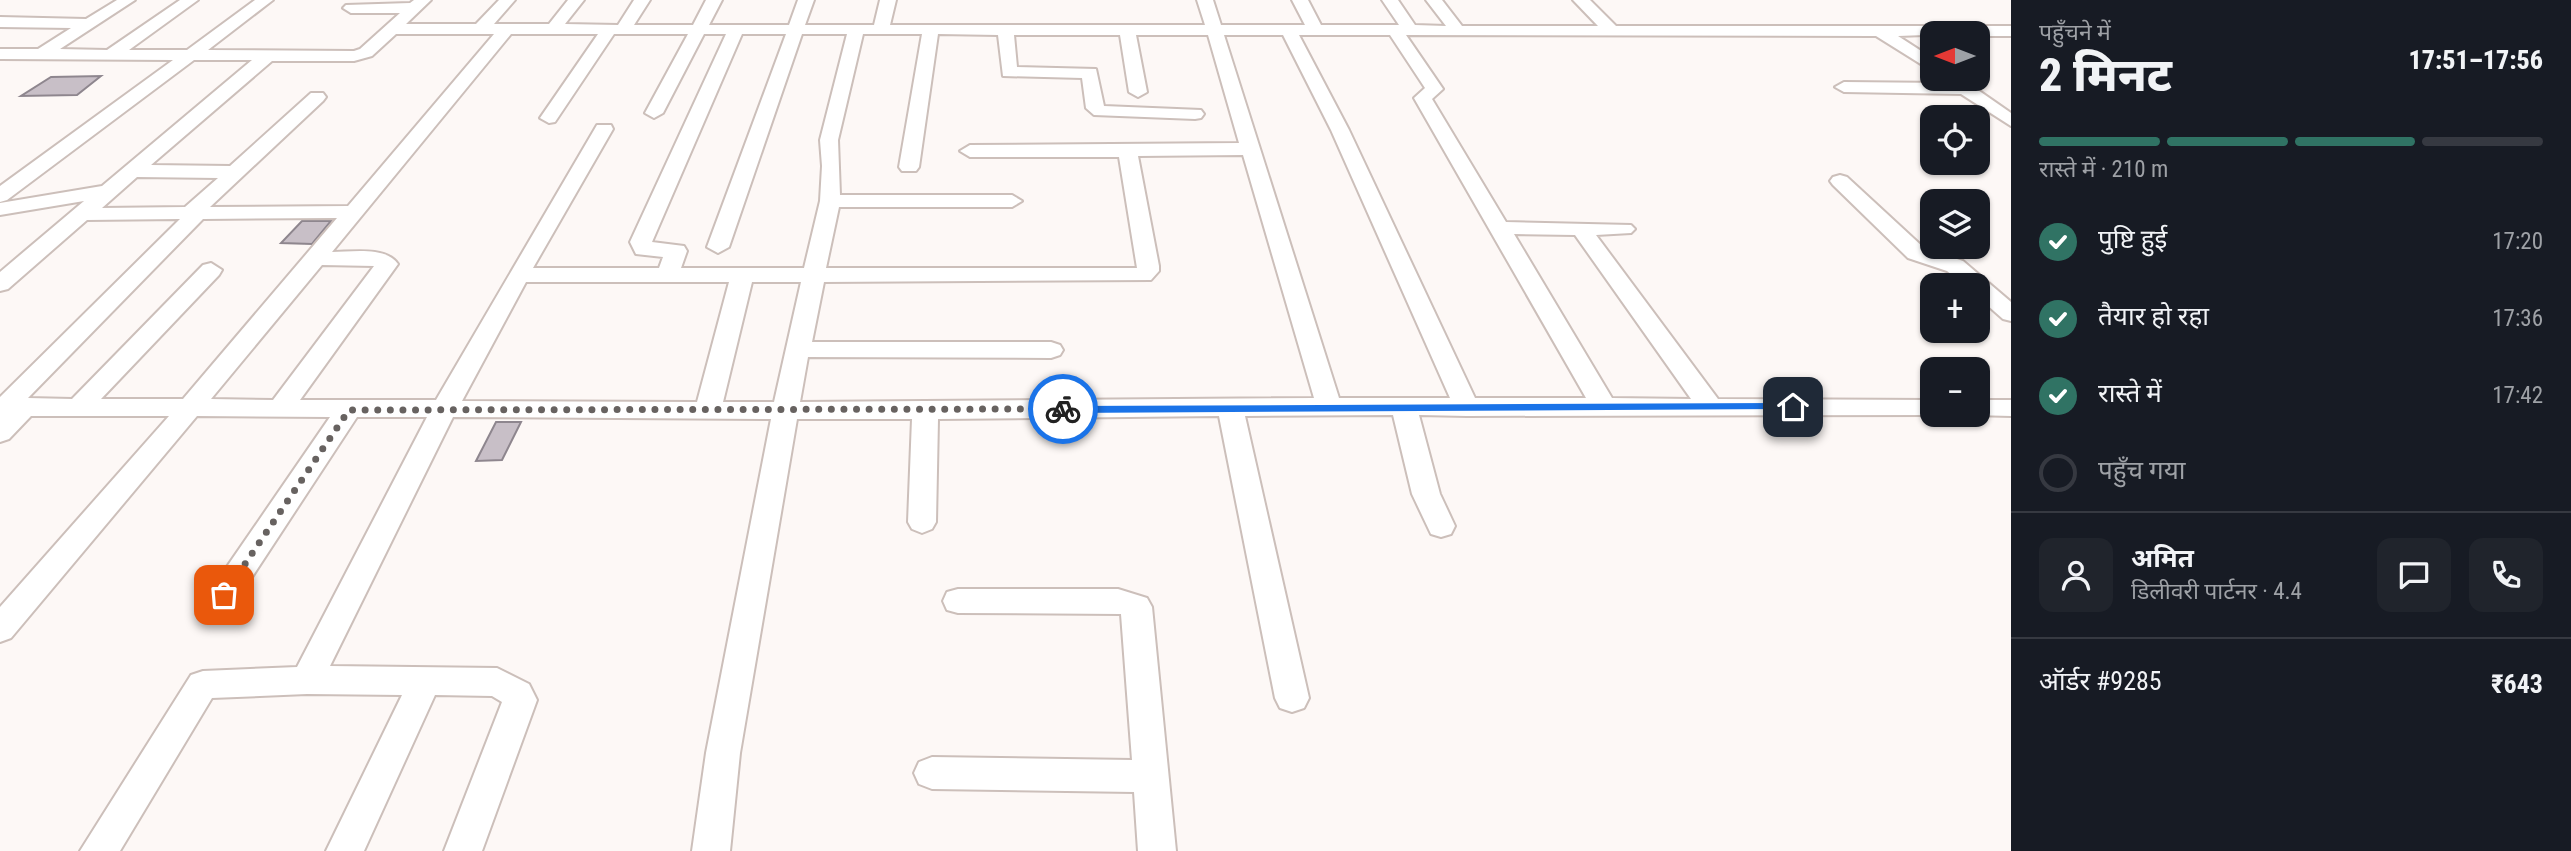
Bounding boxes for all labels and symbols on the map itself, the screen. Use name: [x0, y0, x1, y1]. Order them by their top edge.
north arrow: [1920, 21, 1990, 91]
courier: [1028, 374, 1098, 444]
pin: [1763, 377, 1823, 437]
pin: [194, 565, 254, 625]

